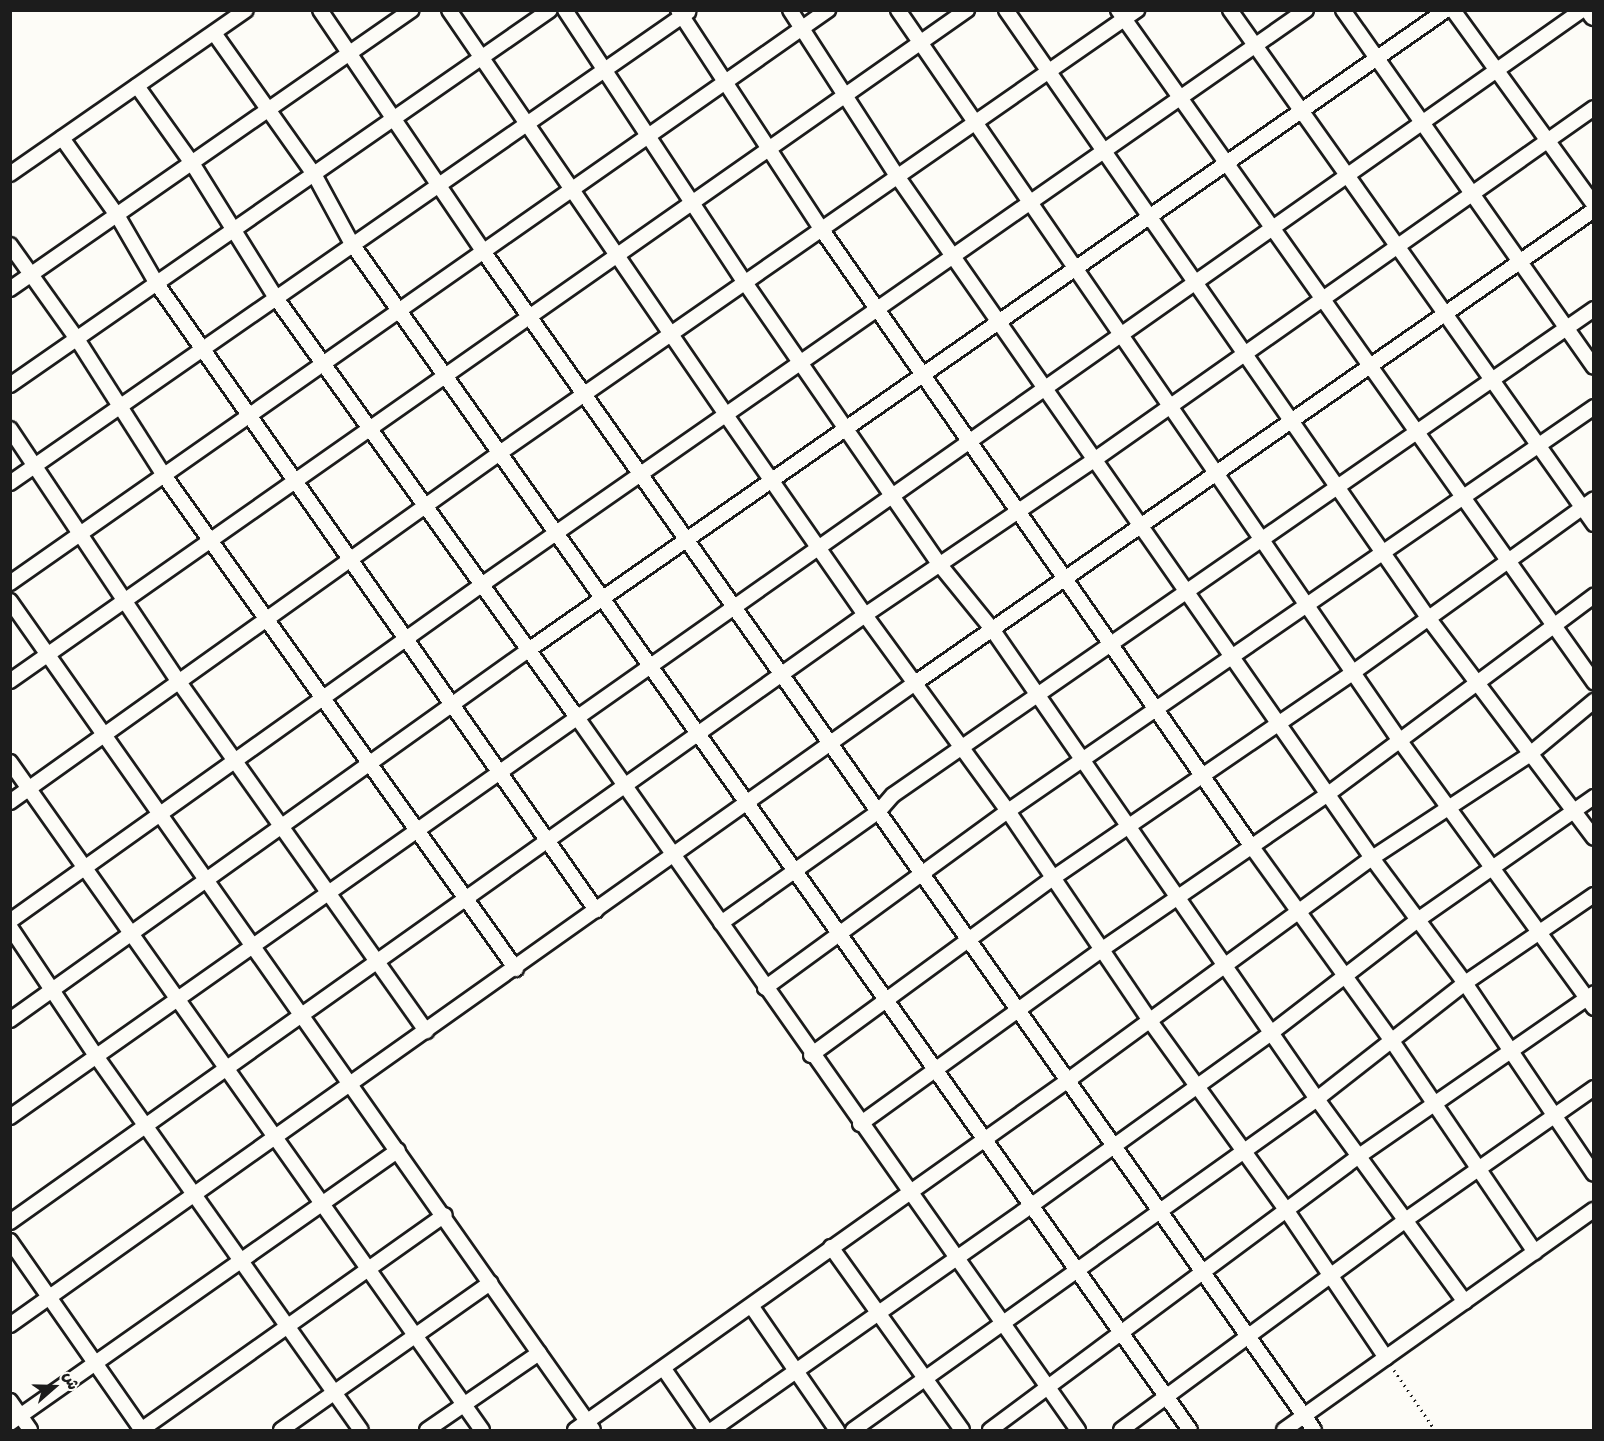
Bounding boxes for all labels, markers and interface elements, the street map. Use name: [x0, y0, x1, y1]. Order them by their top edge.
north arrow: [24, 1357, 84, 1417]
text: ش: [59, 1369, 83, 1393]

